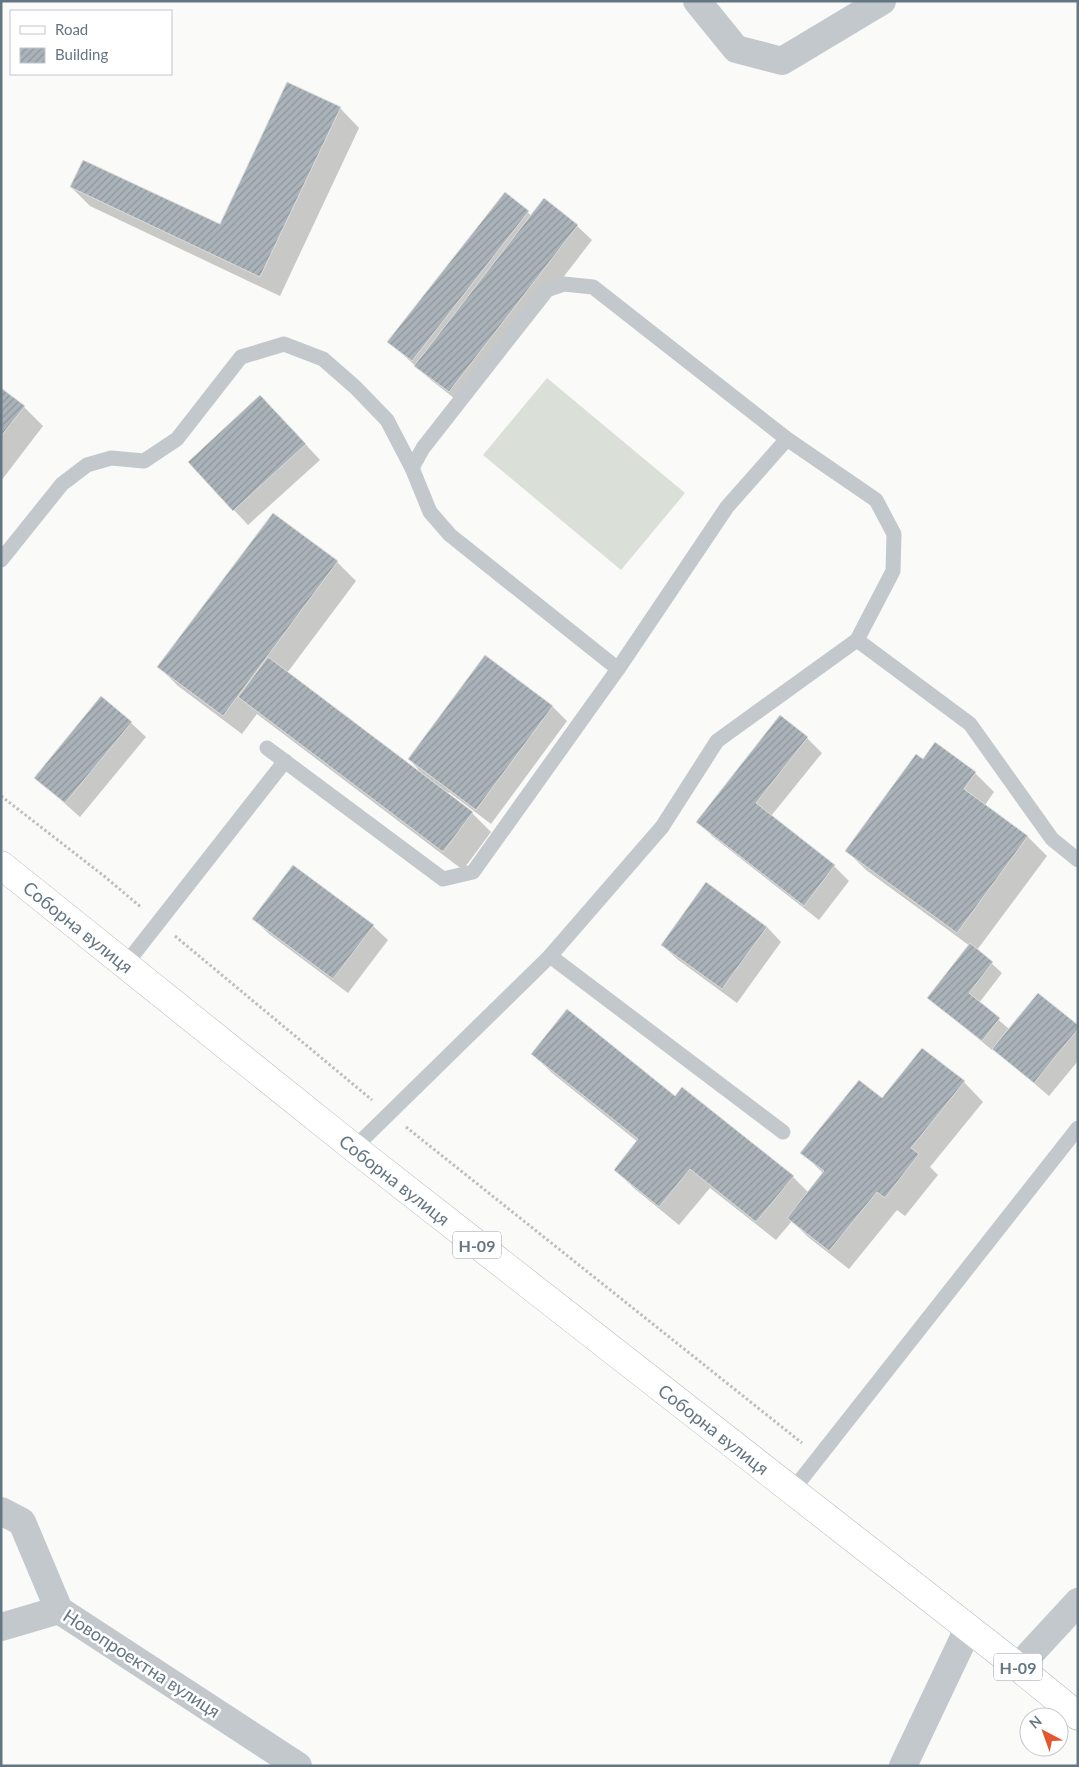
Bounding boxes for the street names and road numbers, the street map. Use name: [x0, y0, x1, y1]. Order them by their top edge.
street label: Соборна вулиця: [19, 876, 138, 978]
street label: Соборна вулиця: [335, 1130, 454, 1230]
road number: Н-09: [453, 1232, 501, 1258]
street label: Соборна вулиця: [654, 1379, 773, 1479]
street label: Новопроектна вулиця: [59, 1604, 225, 1722]
road number: Н-09: [994, 1654, 1042, 1680]

